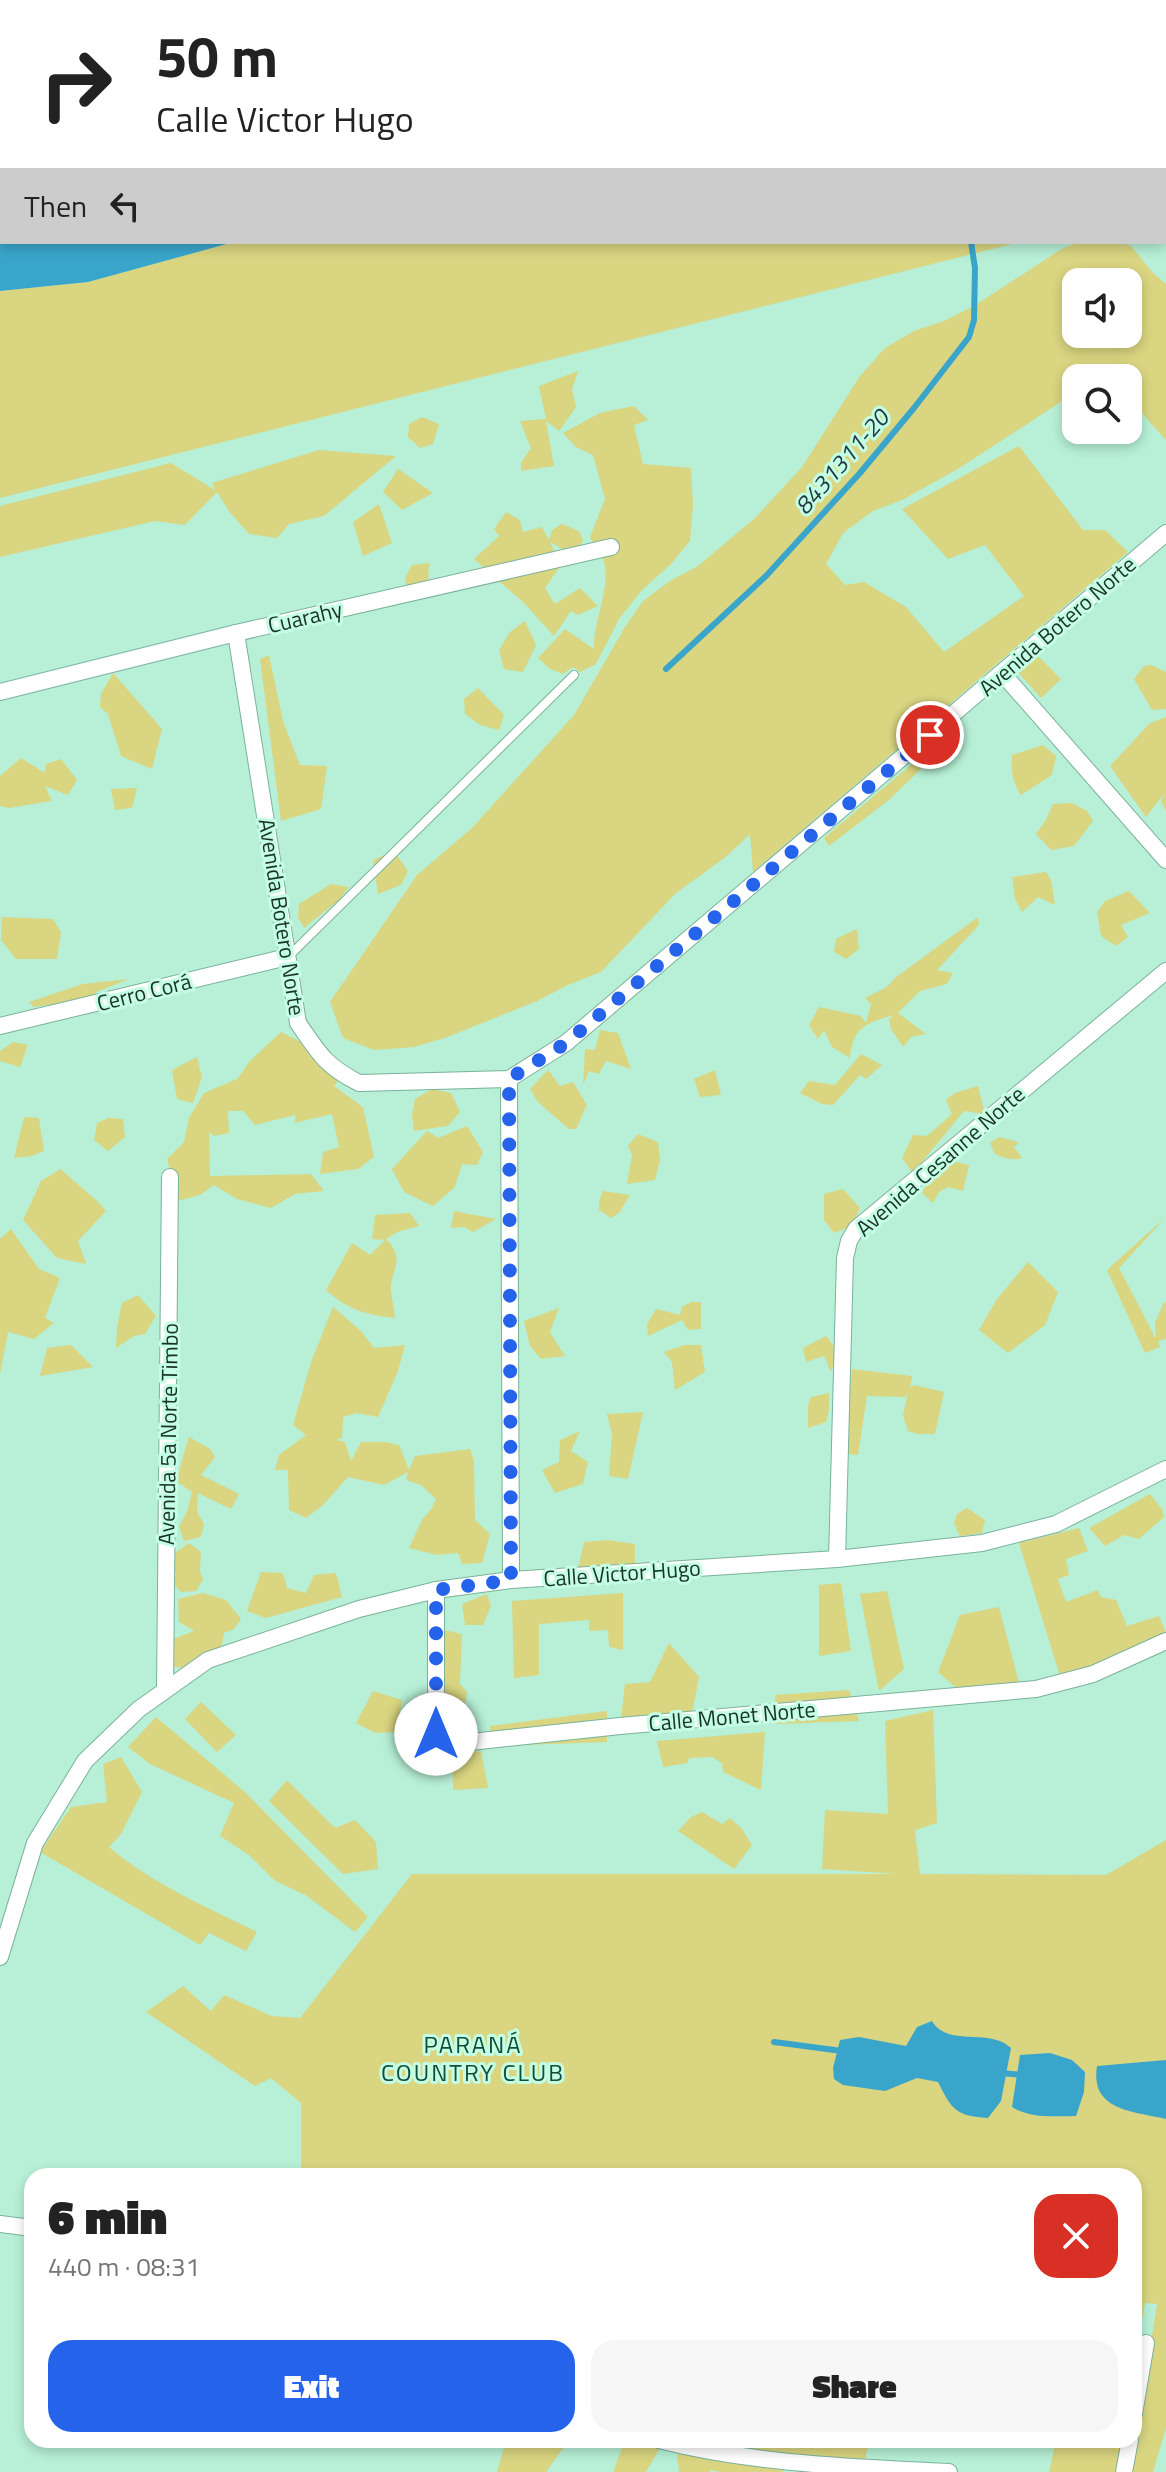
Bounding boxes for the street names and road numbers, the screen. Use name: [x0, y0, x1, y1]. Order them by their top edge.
street label: Avenida Botero Norte: [971, 548, 1143, 704]
street label: Cuarahy: [264, 592, 346, 642]
street label: Avenida Botero Norte: [250, 816, 314, 1018]
street label: Cerro Corá: [93, 964, 195, 1020]
street label: Avenida Cesanne Norte: [848, 1078, 1032, 1244]
street label: Avenida 5a Norte Timbo: [149, 1323, 187, 1545]
street label: Calle Victor Hugo: [542, 1551, 702, 1595]
street label: Calle Monet Norte: [647, 1692, 817, 1740]

